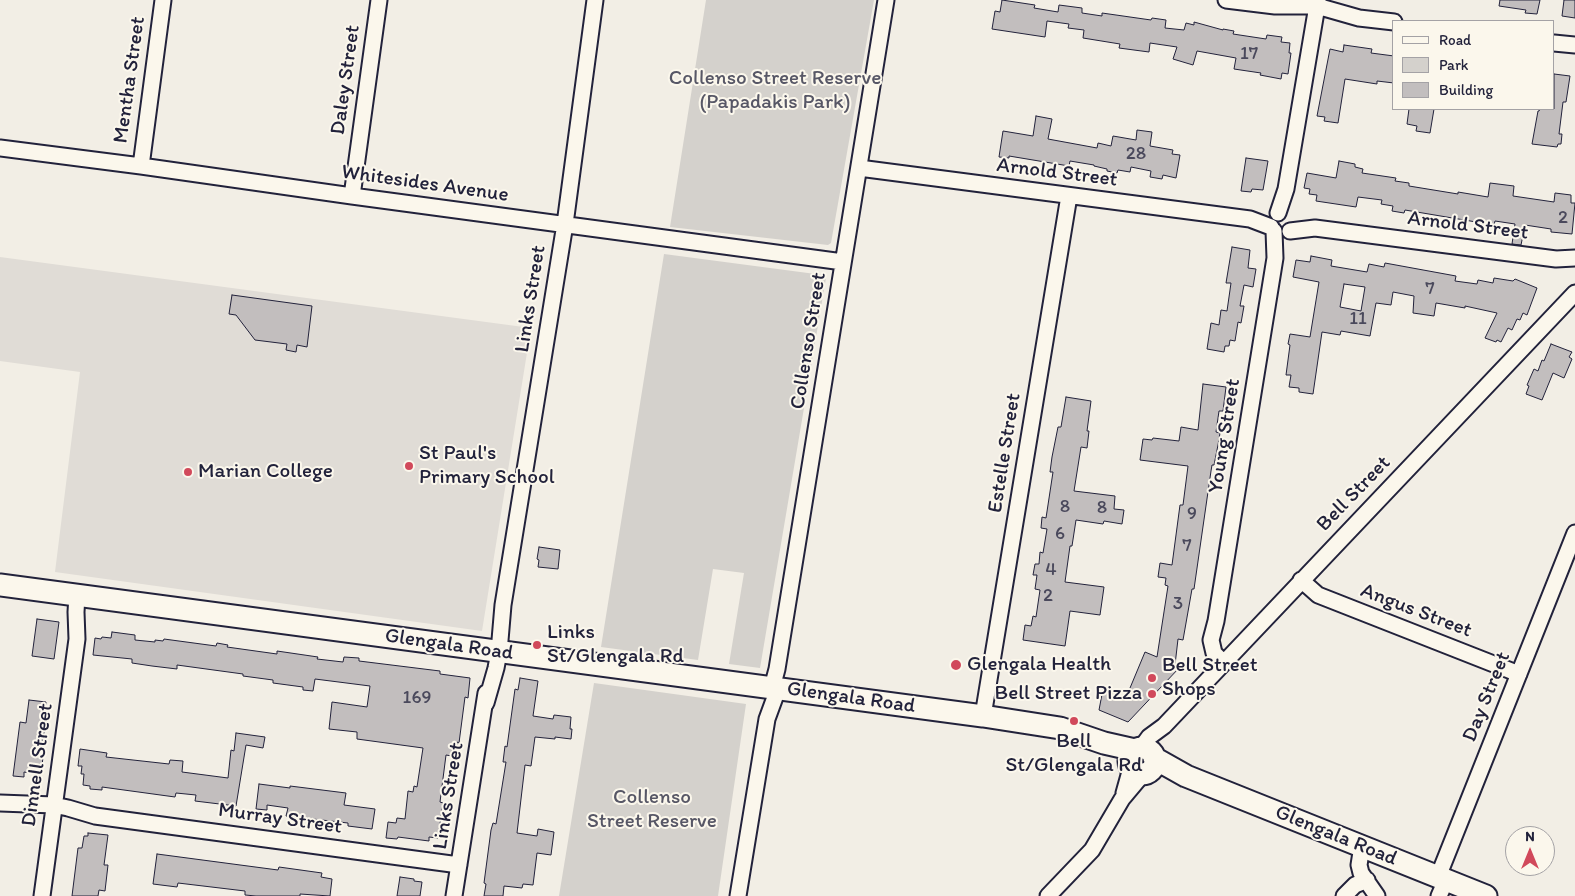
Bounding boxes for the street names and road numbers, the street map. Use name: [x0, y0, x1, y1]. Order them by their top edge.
street label: Mentha Street: [109, 15, 151, 145]
street label: Daley Street: [326, 23, 366, 137]
street label: Arnold Street: [995, 153, 1119, 193]
street label: Whitesides Avenue: [340, 160, 510, 208]
street label: Arnold Street: [1406, 206, 1530, 246]
street label: Links Street: [510, 244, 552, 354]
street label: Collenso Street: [786, 271, 832, 411]
street label: Young Street: [1204, 377, 1246, 495]
street label: Estelle Street: [983, 391, 1027, 515]
street label: Bell Street: [1312, 451, 1396, 537]
street label: Angus Street: [1357, 578, 1475, 644]
street label: Glengala Road: [383, 624, 515, 666]
street label: Day Street: [1458, 648, 1516, 746]
street label: Glengala Road: [785, 677, 917, 719]
street label: Dinnell Street: [17, 702, 59, 828]
street label: Links Street: [428, 741, 470, 851]
street label: Murray Street: [216, 798, 344, 840]
street label: Glengala Road: [1271, 800, 1401, 872]

